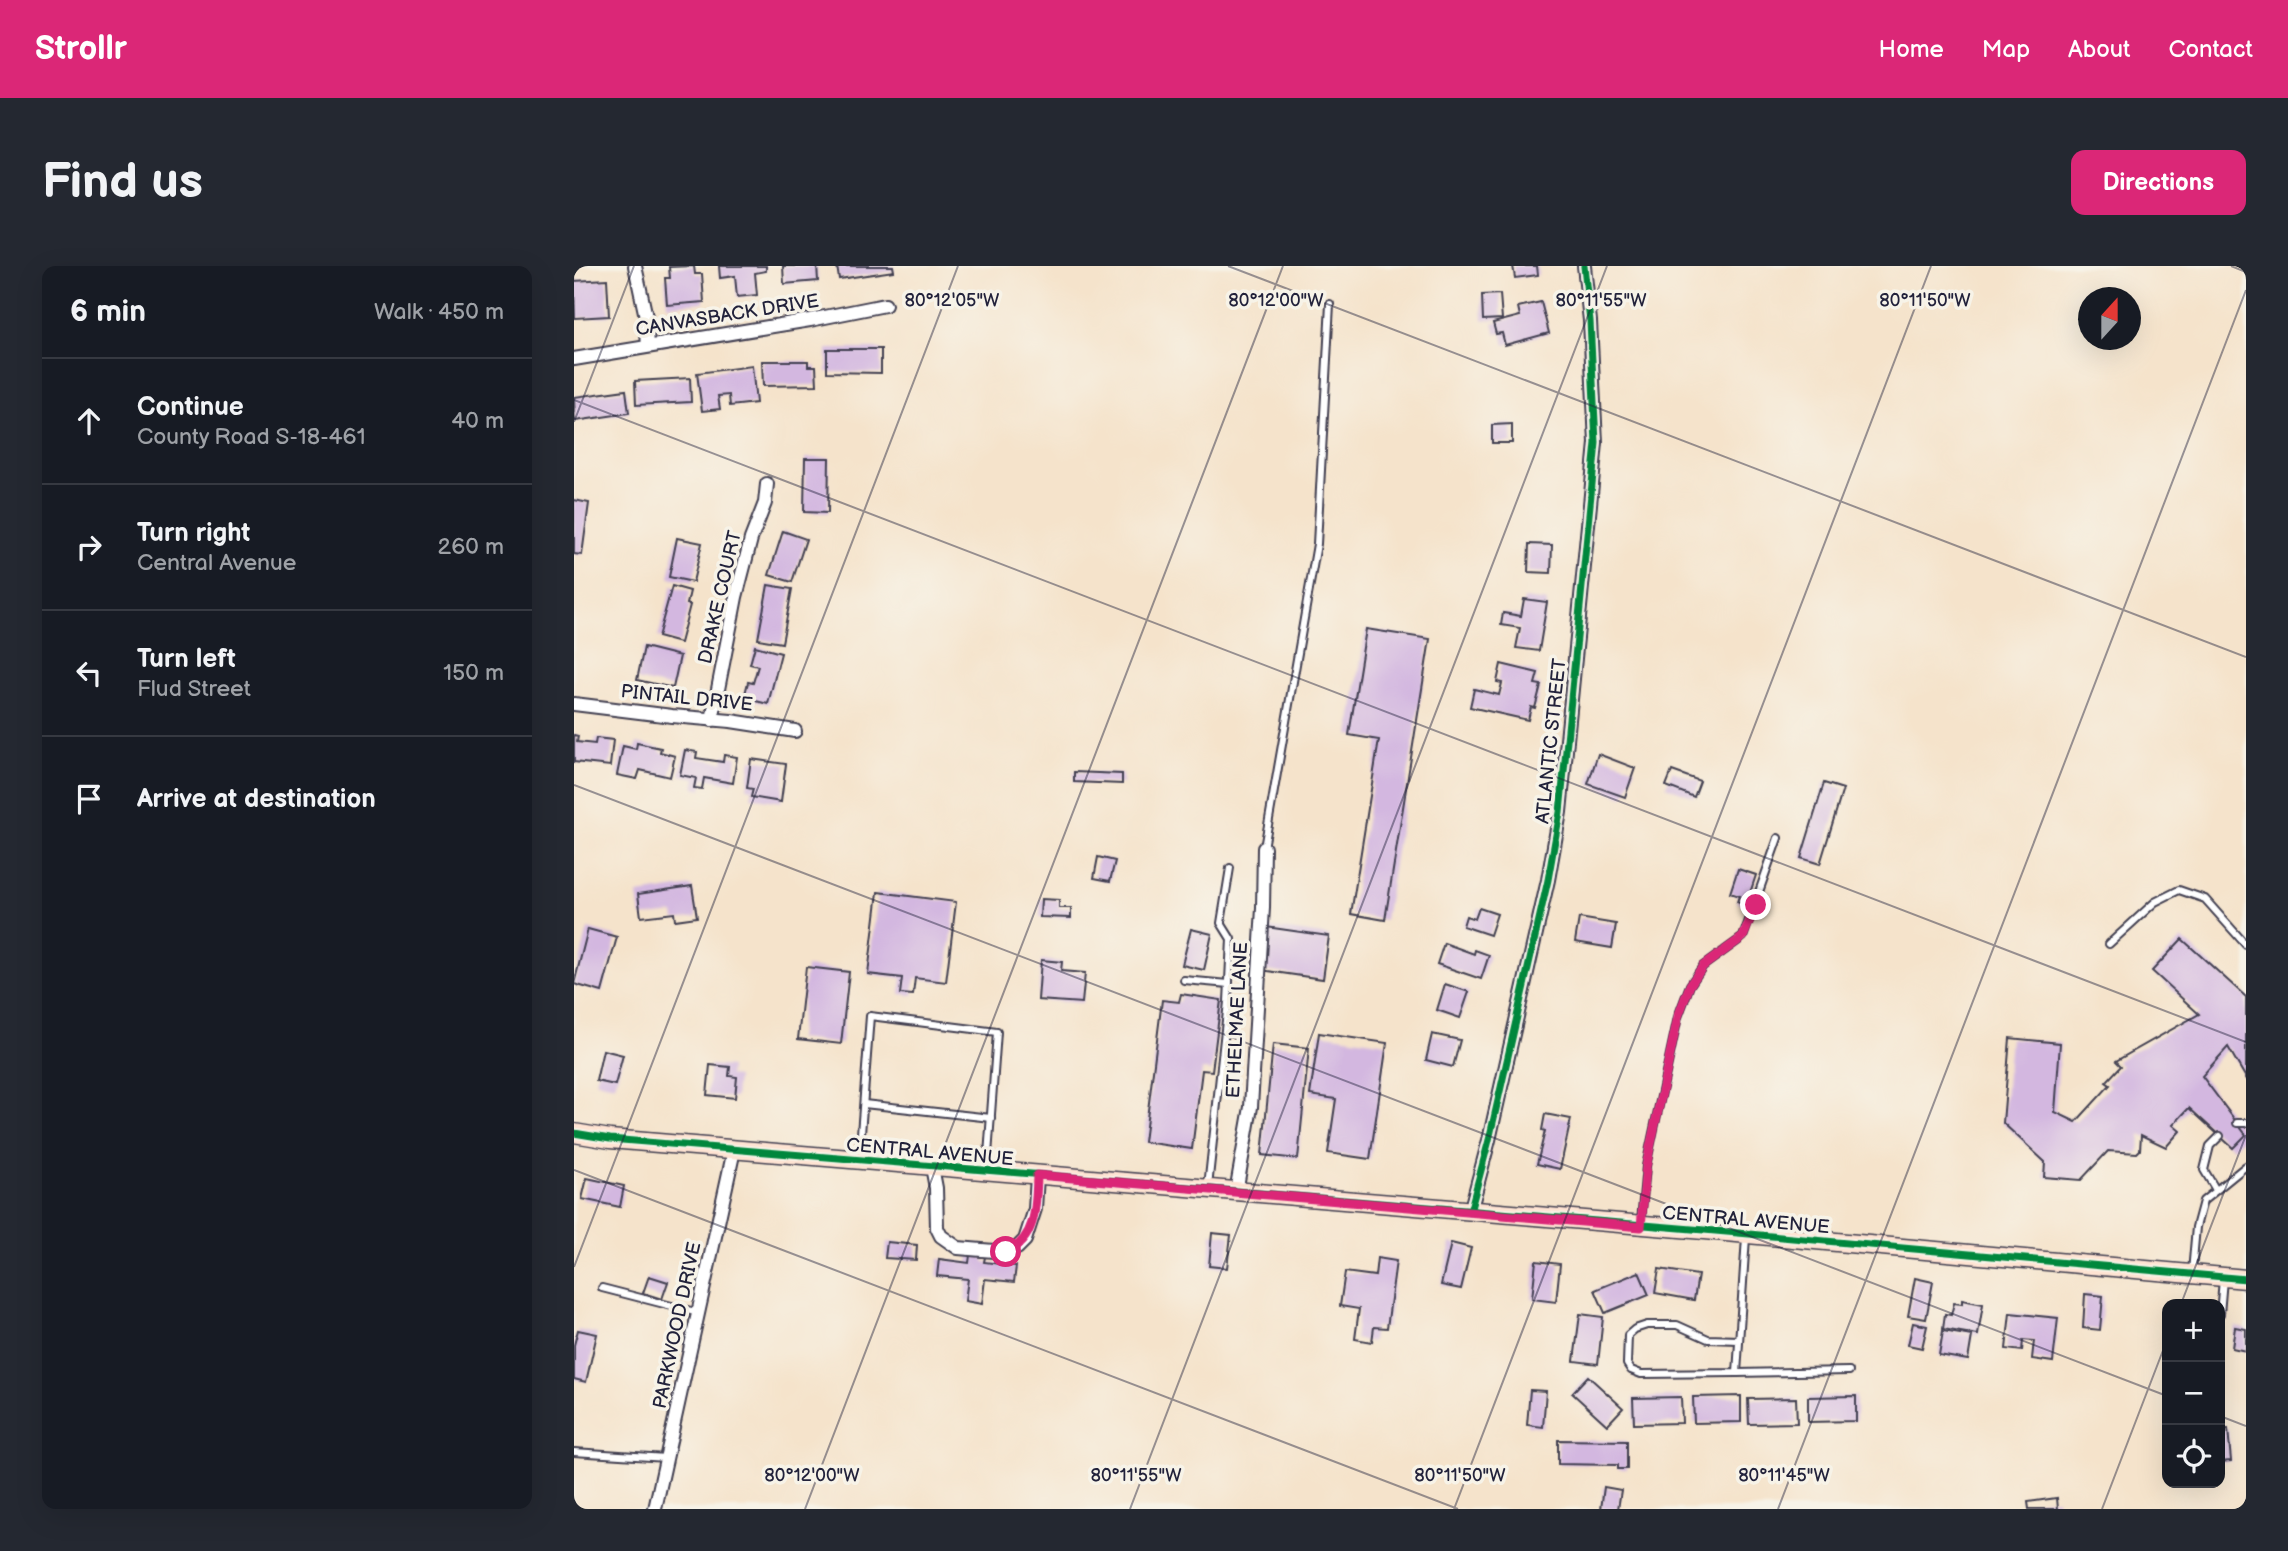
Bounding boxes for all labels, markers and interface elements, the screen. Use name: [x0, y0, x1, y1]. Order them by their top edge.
text: Strollr: [35, 29, 127, 69]
text: Home: [1879, 35, 1944, 64]
text: Map: [1982, 35, 2030, 64]
text: About: [2068, 35, 2130, 64]
text: Contact: [2168, 35, 2253, 64]
button: Directions: [2071, 150, 2246, 215]
text: Find us: [42, 153, 203, 212]
north arrow: [2078, 287, 2141, 350]
street label: CANVASBACK DRIVE: [634, 290, 820, 341]
text: 80°12'05"W: [904, 290, 1000, 311]
text: 80°12'00"W: [1228, 290, 1324, 311]
text: 80°11'55"W: [1555, 290, 1647, 311]
text: 80°11'50"W: [1879, 290, 1971, 311]
text: 6 min: [70, 294, 146, 330]
text: Walk · 450 m: [374, 298, 504, 326]
text: Continue: [137, 392, 244, 423]
icon: ahead: [70, 402, 108, 440]
text: 40 m: [451, 407, 504, 435]
text: County Road S-18-461: [137, 423, 366, 451]
text: Turn right: [137, 518, 250, 549]
icon: right: [70, 528, 108, 566]
street label: DRAKE COURT: [694, 528, 747, 666]
text: 260 m: [438, 533, 504, 561]
text: Central Avenue: [137, 549, 296, 577]
text: Turn left: [137, 644, 236, 675]
icon: left: [70, 654, 108, 692]
street label: ATLANTIC STREET: [1531, 657, 1572, 825]
text: 150 m: [443, 659, 504, 687]
text: Flud Street: [137, 675, 251, 703]
street label: PINTAIL DRIVE: [620, 680, 754, 717]
icon: arrive: [70, 780, 108, 818]
text: Arrive at destination: [137, 784, 376, 815]
route end: [1740, 889, 1771, 920]
street label: ETHELMAE LANE: [1222, 941, 1253, 1099]
street label: CENTRAL AVENUE: [845, 1134, 1014, 1171]
street label: CENTRAL AVENUE: [1661, 1202, 1830, 1239]
route start: [990, 1236, 1021, 1267]
street label: PARKWOOD DRIVE: [649, 1240, 706, 1411]
map controls: [2162, 1299, 2225, 1488]
button: +: [2162, 1299, 2225, 1362]
button: −: [2162, 1362, 2225, 1425]
button: locate: [2162, 1425, 2225, 1488]
text: 80°12'00"W: [764, 1465, 860, 1486]
text: 80°11'55"W: [1090, 1465, 1182, 1486]
text: 80°11'50"W: [1414, 1465, 1506, 1486]
text: 80°11'45"W: [1738, 1465, 1830, 1486]

